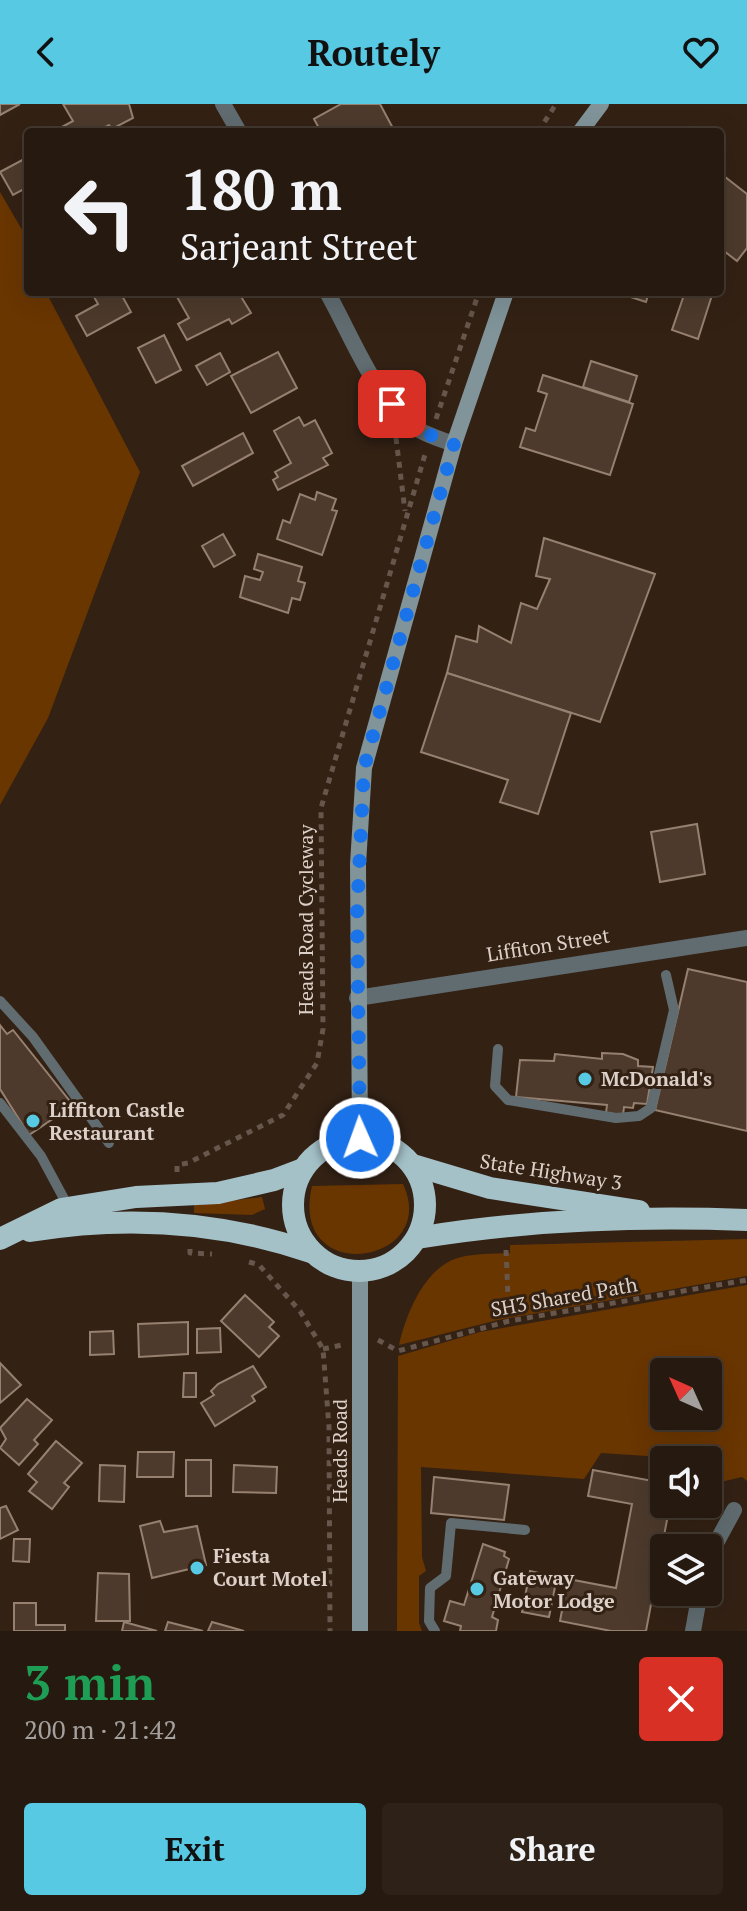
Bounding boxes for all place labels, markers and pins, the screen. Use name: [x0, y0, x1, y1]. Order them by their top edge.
pin: [358, 370, 426, 438]
place label: McDonald's: [601, 1065, 712, 1092]
marker: McDonald's: [576, 1070, 594, 1088]
place label: Liffiton Castle Restaurant: [49, 1096, 185, 1146]
marker: Liffiton Castle Restaurant: [24, 1112, 42, 1130]
place label: Fiesta Court Motel: [213, 1542, 328, 1592]
marker: Fiesta Court Motel: [188, 1559, 206, 1577]
place label: Gateway Motor Lodge: [493, 1564, 615, 1614]
marker: Gateway Motor Lodge: [468, 1580, 486, 1598]

